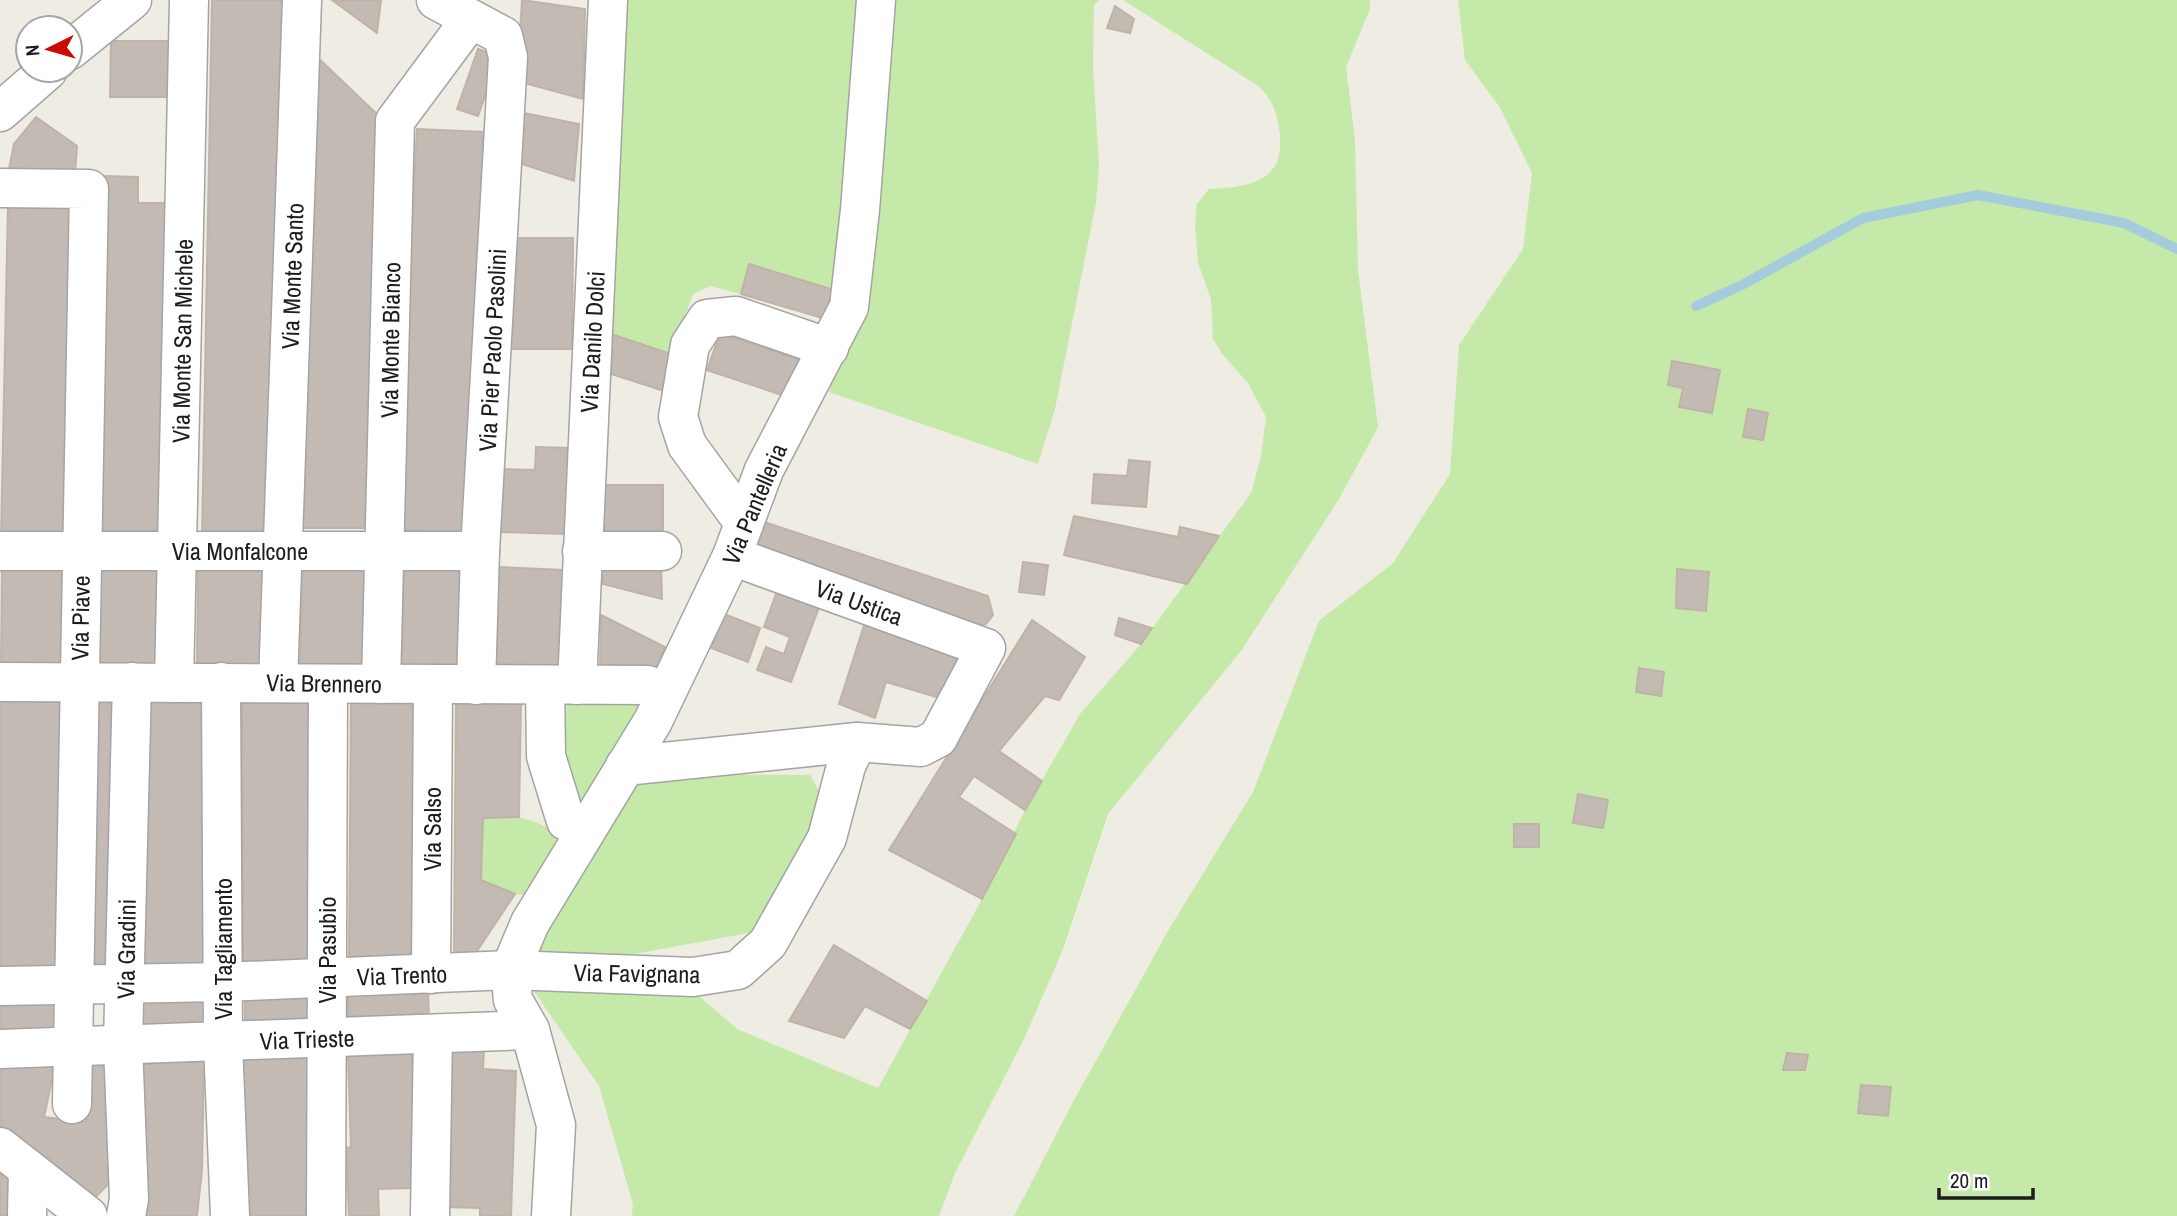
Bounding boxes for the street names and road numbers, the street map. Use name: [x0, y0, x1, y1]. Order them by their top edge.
street label: Via Monte Santo: [273, 202, 311, 350]
street label: Via Monte San Michele: [164, 239, 200, 443]
street label: Via Pier Paolo Pasolini: [471, 248, 513, 452]
street label: Via Monte Bianco: [373, 262, 407, 418]
street label: Via Danilo Dolci: [572, 270, 612, 414]
street label: Via Pantelleria: [714, 438, 794, 570]
street label: Via Monfalcone: [172, 535, 308, 567]
street label: Via Ustica: [811, 571, 907, 633]
street label: Via Piave: [63, 575, 97, 661]
street label: Via Brennero: [266, 666, 382, 700]
street label: Via Salso: [416, 787, 448, 871]
street label: Via Tagliamento: [207, 878, 239, 1020]
street label: Via Pasubio: [311, 897, 343, 1003]
street label: Via Gradini: [109, 899, 143, 999]
street label: Via Favignana: [573, 956, 701, 990]
street label: Via Trento: [356, 957, 448, 993]
street label: Via Trieste: [259, 1021, 355, 1057]

